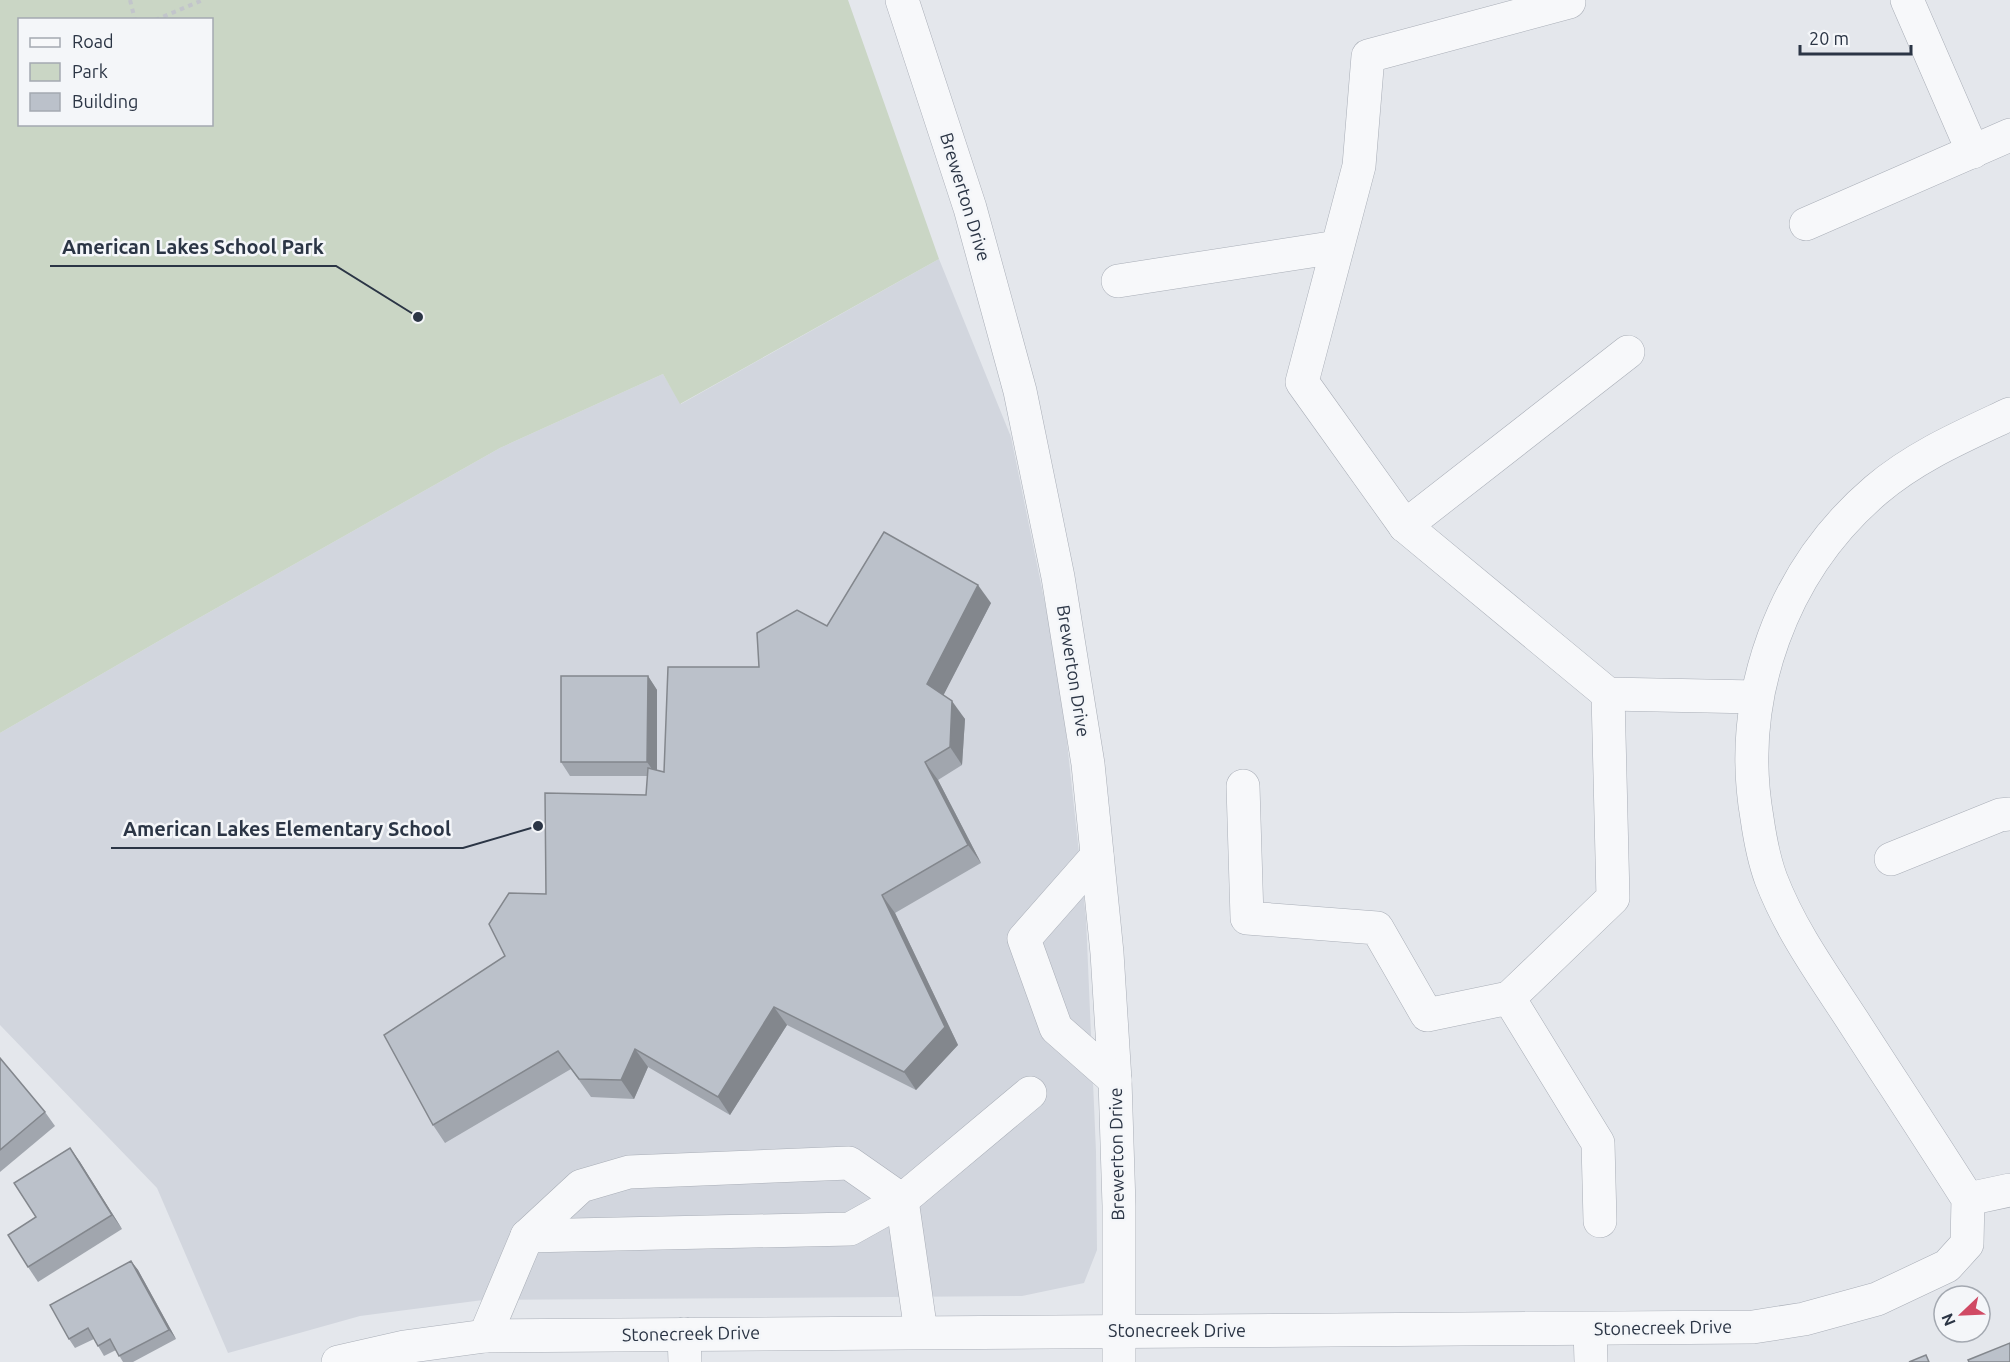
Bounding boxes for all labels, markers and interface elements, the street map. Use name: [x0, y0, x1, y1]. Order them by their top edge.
legend: [18, 18, 213, 126]
scale bar: [1800, 18, 1911, 56]
text: 20 m: [1809, 28, 1849, 48]
text: Road: [72, 31, 114, 51]
text: Park: [72, 61, 108, 81]
text: Building: [72, 91, 138, 111]
street label: Brewerton Drive: [937, 130, 995, 263]
callout: American Lakes School Park: [50, 228, 336, 266]
text: American Lakes School Park: [62, 235, 324, 258]
street label: Brewerton Drive: [1054, 603, 1094, 738]
callout: American Lakes Elementary School: [111, 810, 463, 848]
text: American Lakes Elementary School: [123, 817, 451, 840]
street label: Brewerton Drive: [1105, 1087, 1127, 1221]
north arrow: [1932, 1284, 1992, 1344]
text: N: [1938, 1311, 1959, 1329]
street label: Stonecreek Drive: [1594, 1316, 1732, 1338]
street label: Stonecreek Drive: [1108, 1320, 1246, 1340]
street label: Stonecreek Drive: [622, 1322, 760, 1344]

